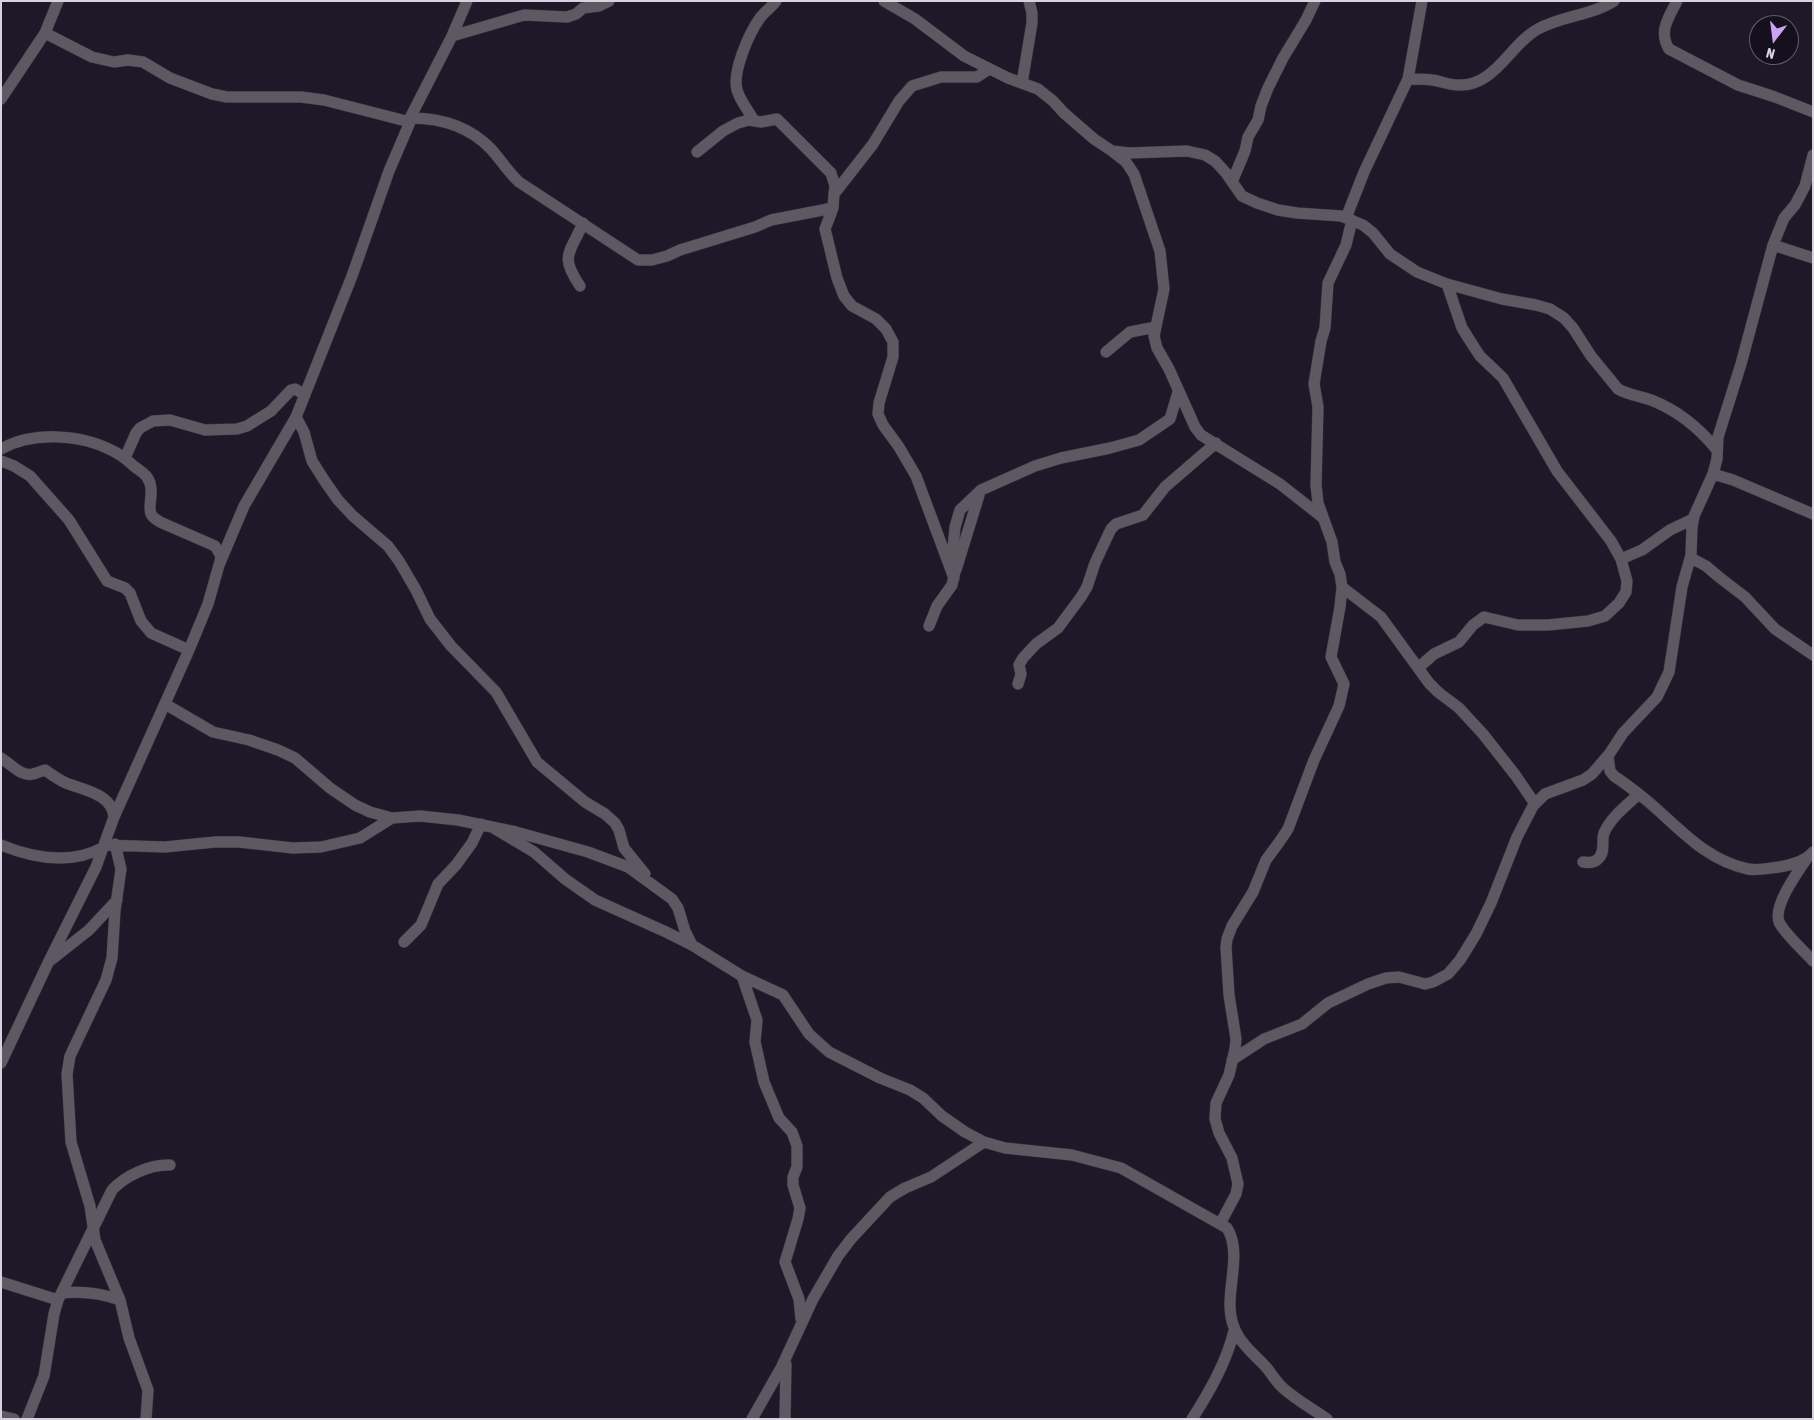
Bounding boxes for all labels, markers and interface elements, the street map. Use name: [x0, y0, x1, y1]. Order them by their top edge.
north arrow: [1749, 15, 1799, 65]
text: N: [1764, 45, 1776, 62]

